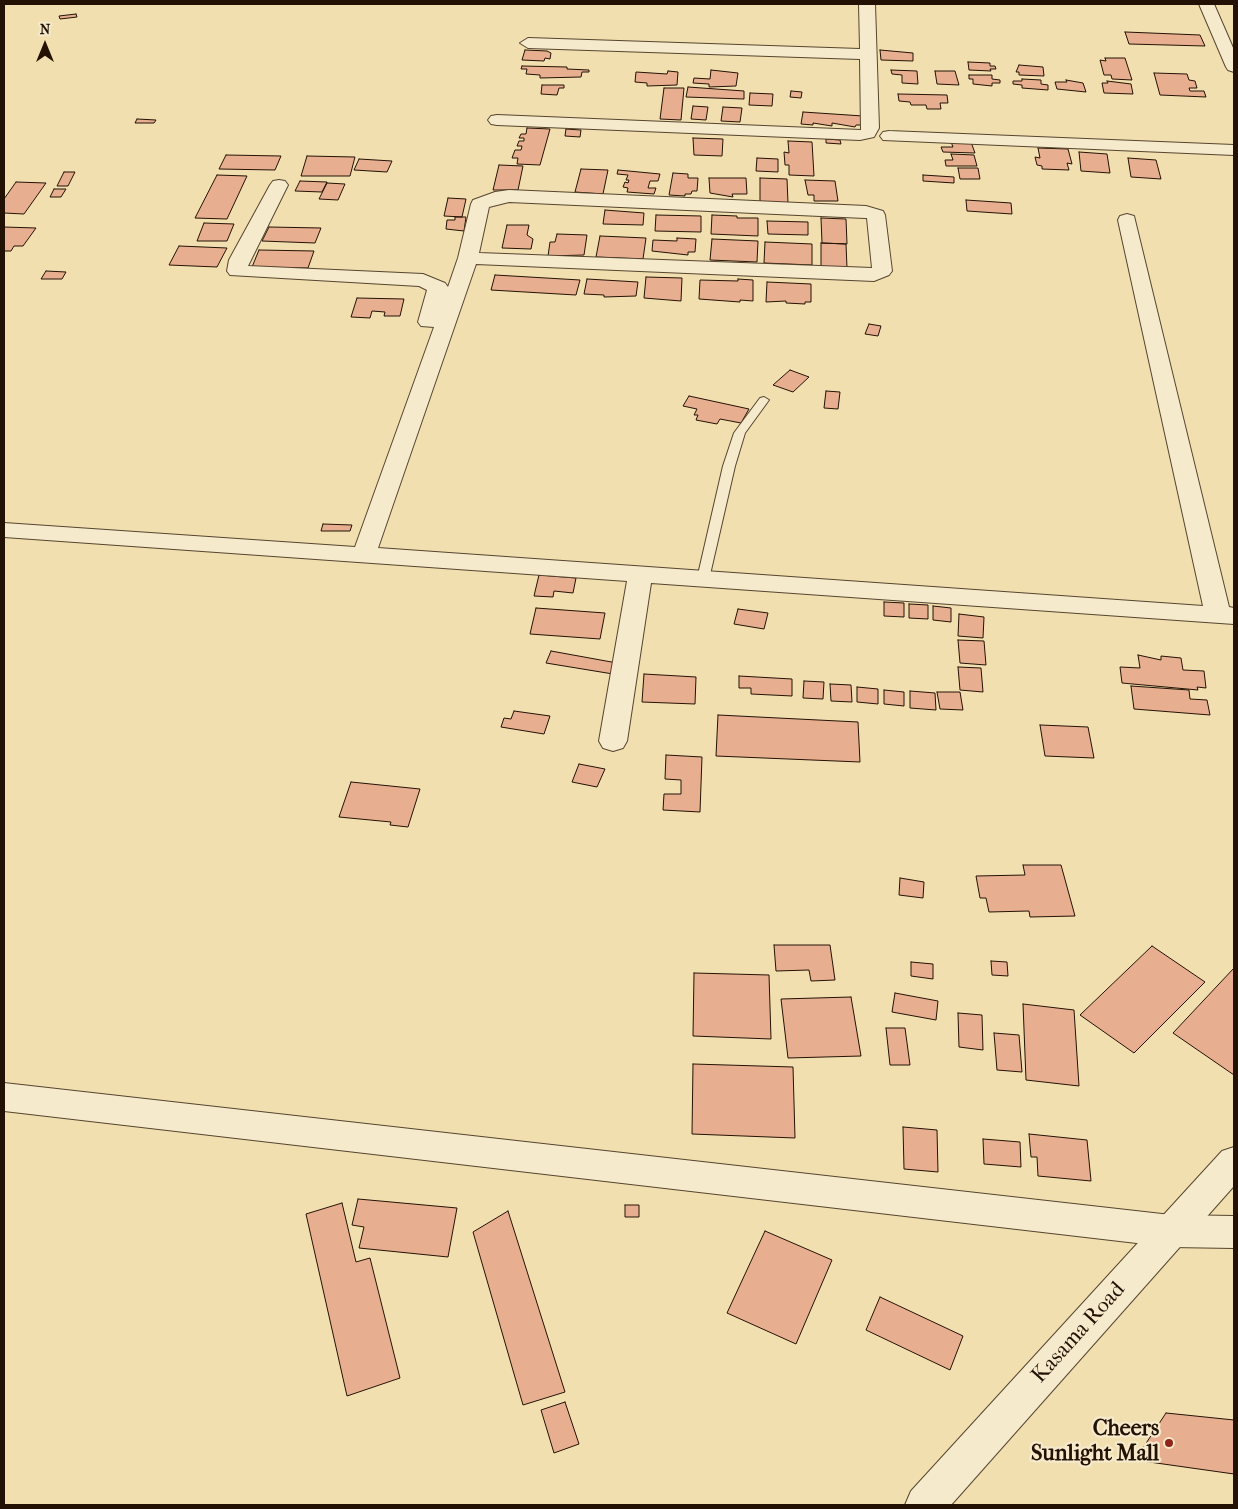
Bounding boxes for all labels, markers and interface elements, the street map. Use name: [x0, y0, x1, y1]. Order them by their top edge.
north arrow: [20, 20, 70, 70]
text: N: [40, 21, 50, 38]
street label: Kasama Road: [1027, 1277, 1131, 1389]
place label: Cheers Sunlight Mall: [1031, 1417, 1159, 1468]
marker: Cheers Sunlight Mall: [1163, 1437, 1175, 1449]

